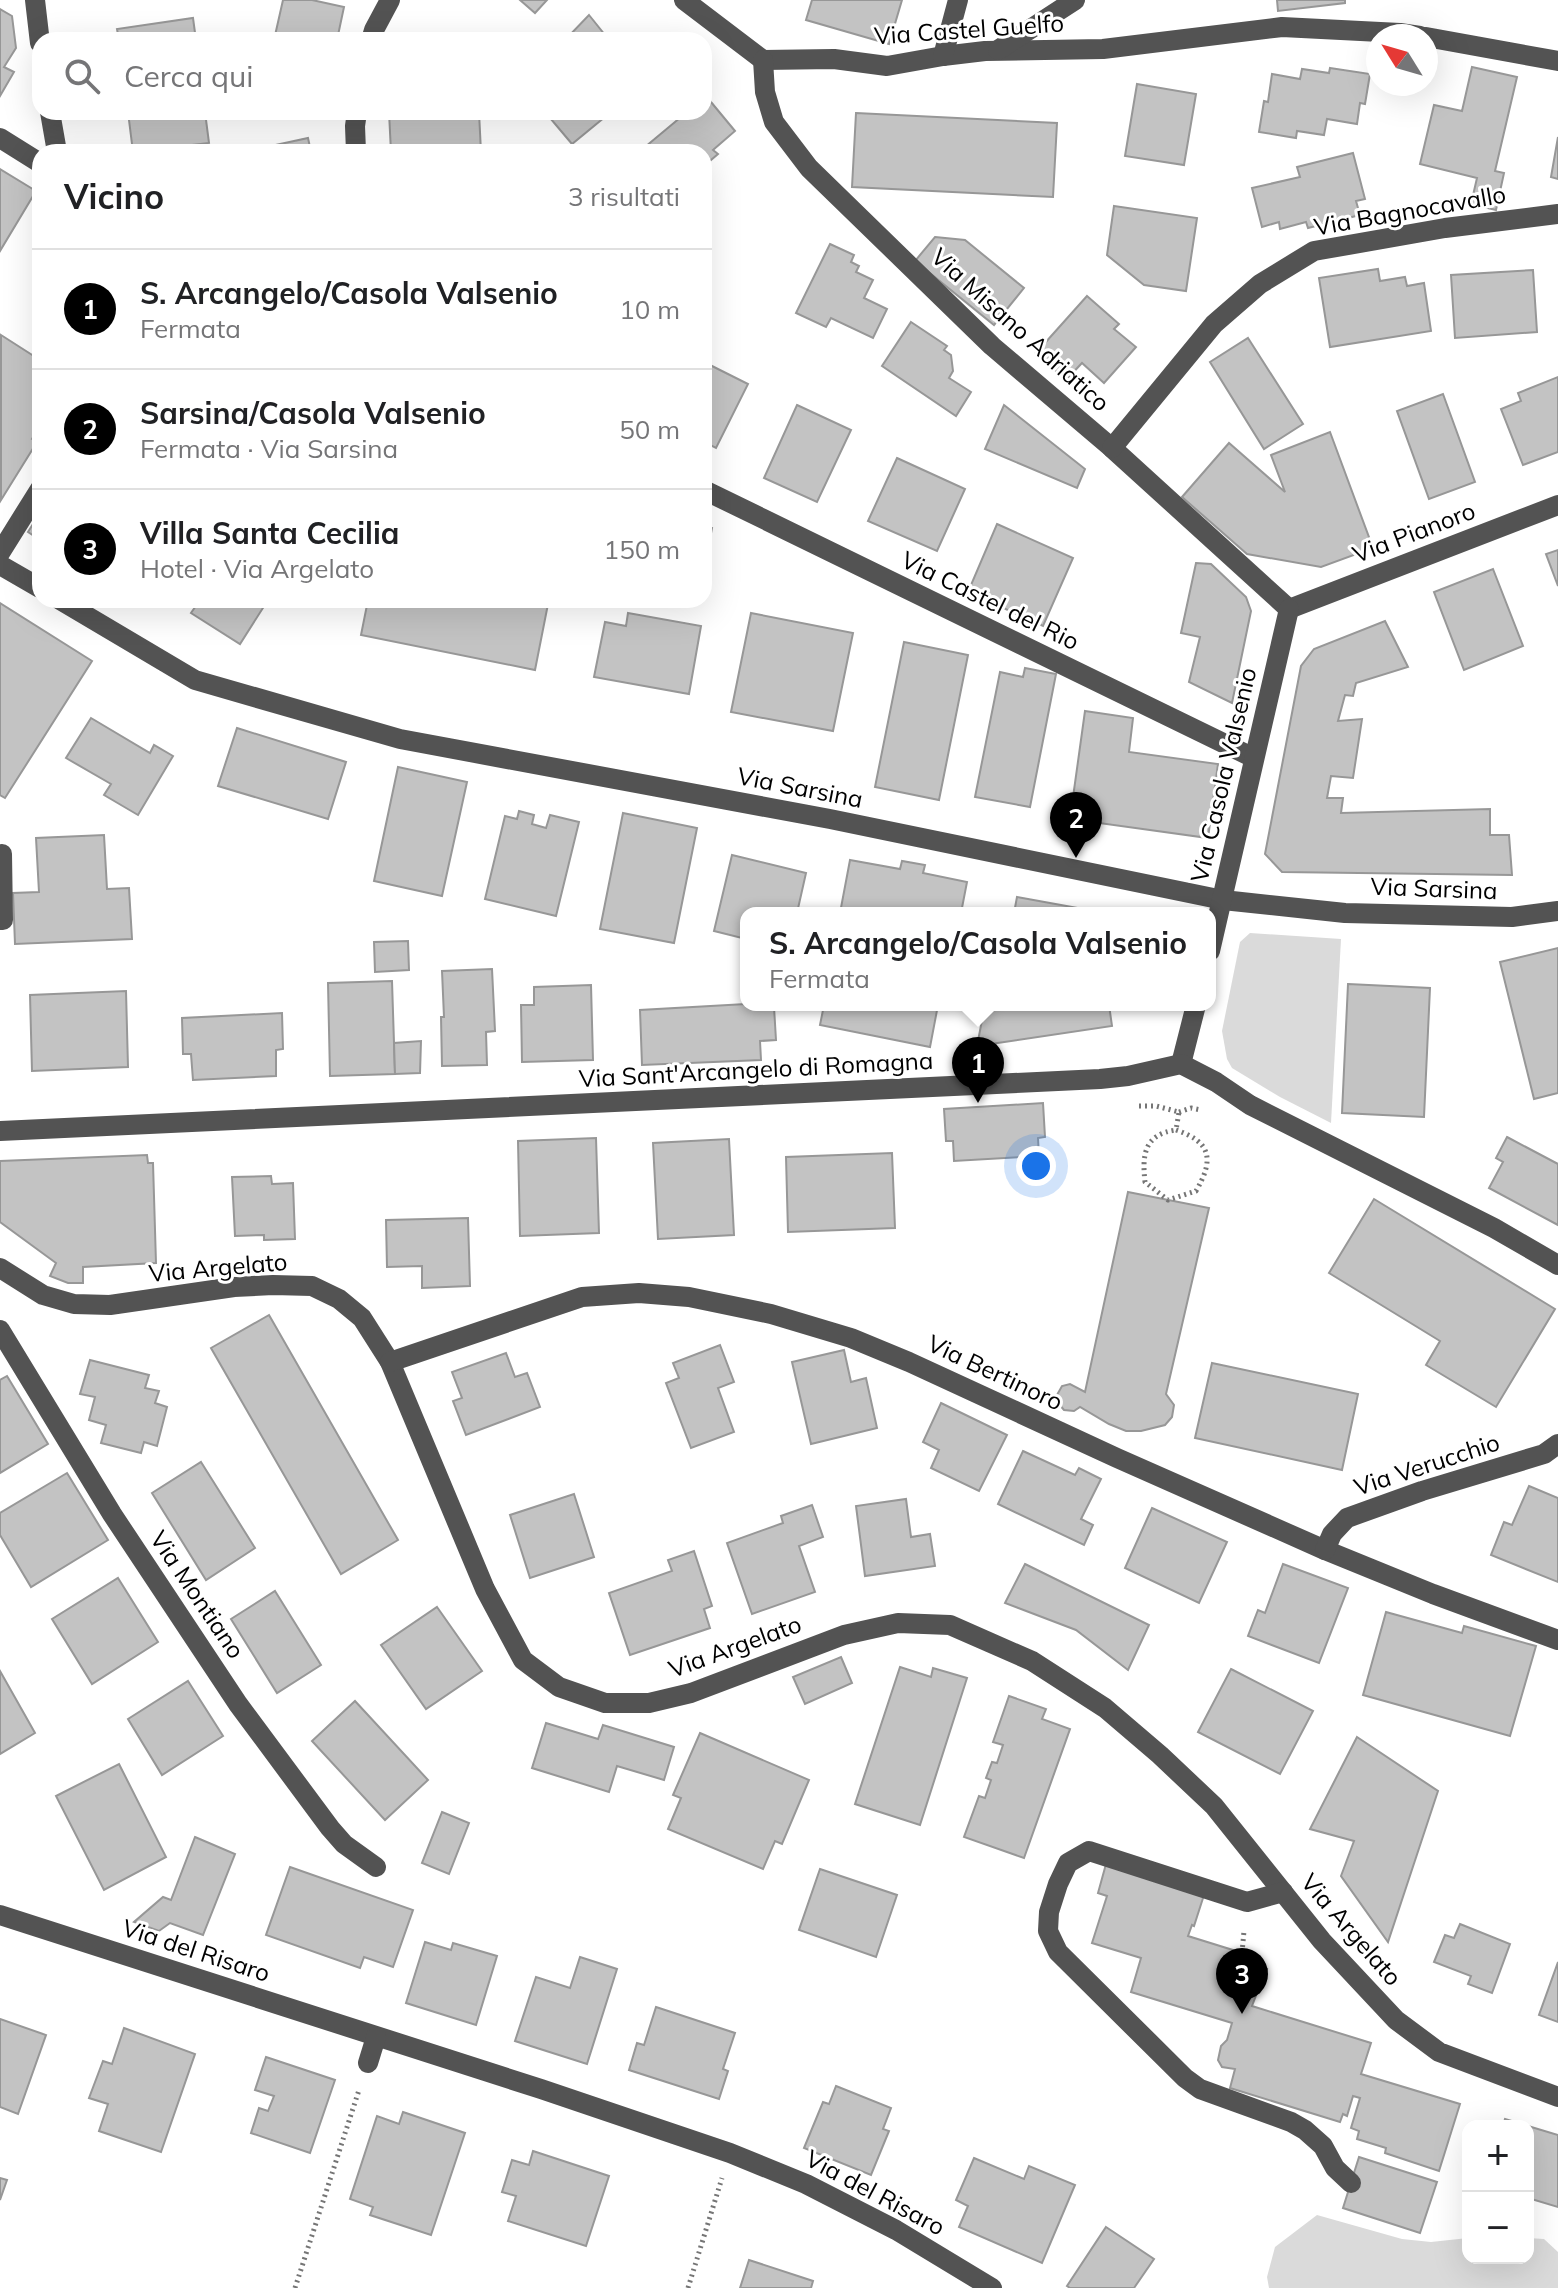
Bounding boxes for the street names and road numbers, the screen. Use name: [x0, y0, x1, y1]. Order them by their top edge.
street label: Via Castel Guelfo: [873, 7, 1065, 51]
street label: Via Bagnocavallo: [1312, 178, 1508, 242]
street label: Via Misano Adriatico: [925, 241, 1116, 417]
street label: Via Pianoro: [1348, 495, 1479, 569]
street label: Via Castel del Rio: [897, 544, 1084, 656]
street label: Via Casola Valsenio: [1184, 664, 1262, 885]
street label: Via Sarsina: [735, 760, 865, 814]
street label: Via Sarsina: [1370, 871, 1498, 905]
street label: Via Sant'Arcangelo di Romagna: [578, 1045, 934, 1093]
street label: Via Argelato: [147, 1246, 288, 1288]
street label: Via Bertinoro: [923, 1328, 1068, 1417]
street label: Via Verucchio: [1350, 1426, 1503, 1502]
street label: Via Montiano: [144, 1525, 252, 1664]
street label: Via Argelato: [664, 1608, 805, 1684]
street label: Via Argelato: [1295, 1867, 1409, 1992]
street label: Via del Risaro: [119, 1912, 274, 1988]
street label: Via del Risaro: [801, 2143, 950, 2241]

